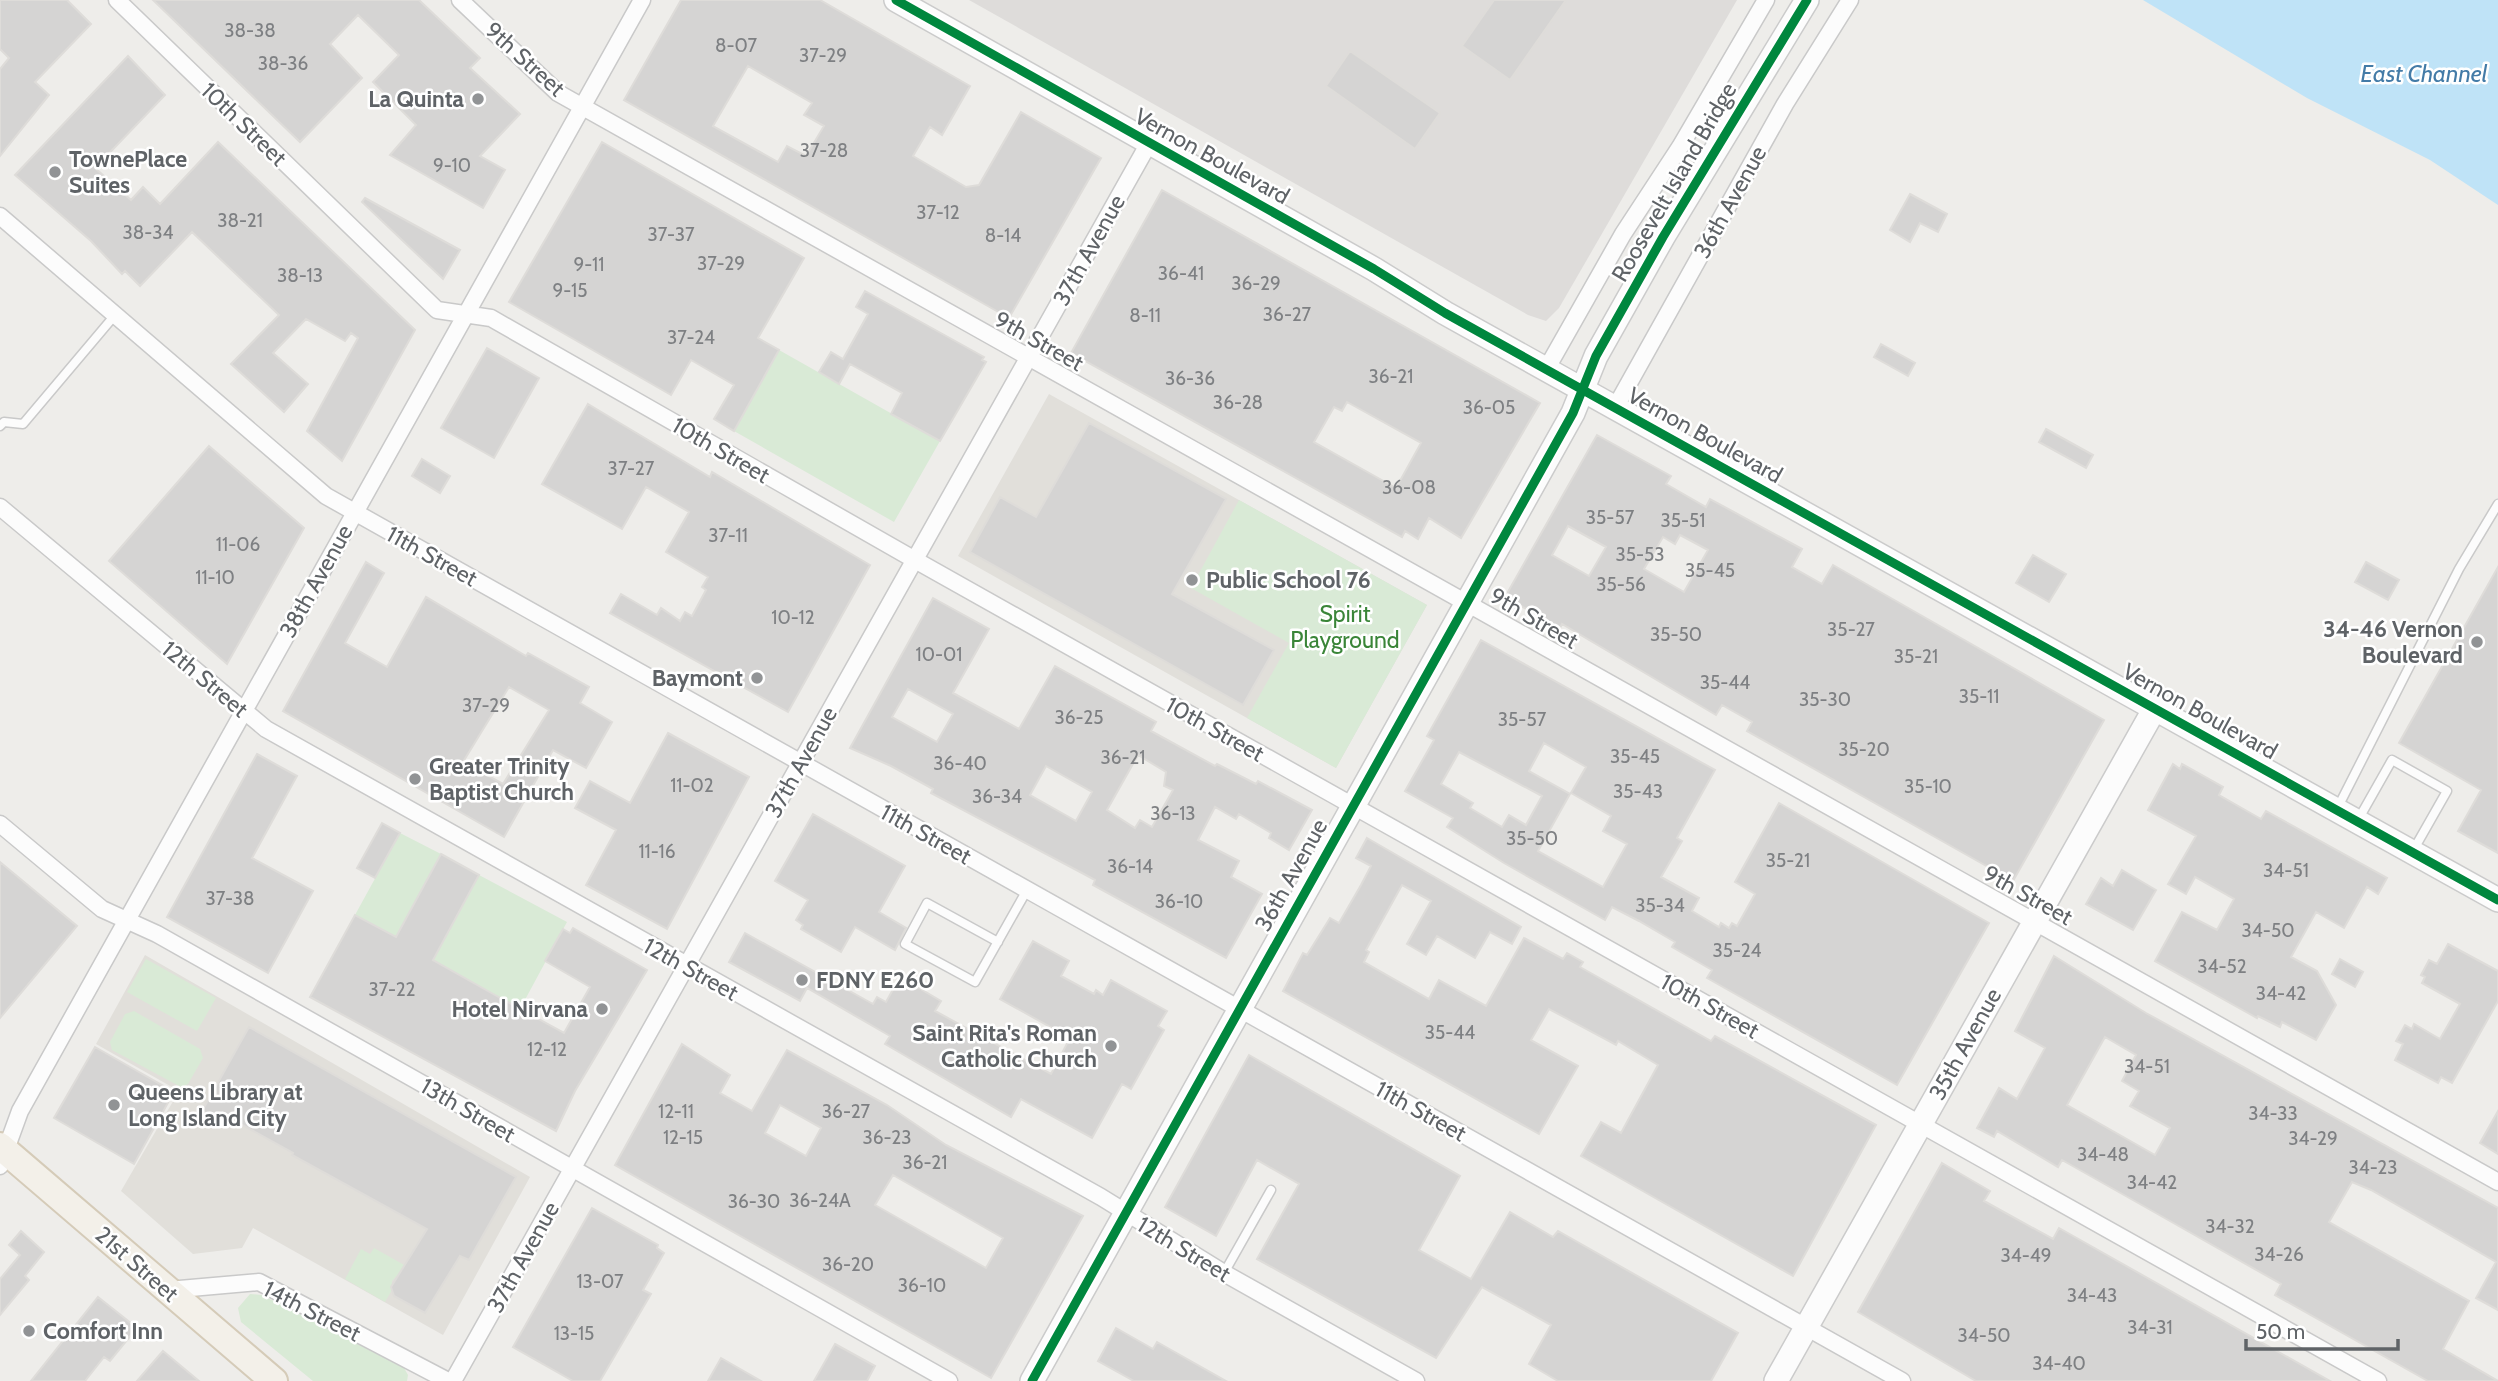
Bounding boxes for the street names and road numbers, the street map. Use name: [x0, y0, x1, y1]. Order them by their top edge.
street label: 9th Street: [479, 16, 571, 102]
street label: 10th Street: [195, 76, 293, 172]
street label: Roosevelt Island Bridge: [1606, 77, 1743, 287]
street label: Vernon Boulevard: [1130, 102, 1294, 210]
street label: 36th Avenue: [1688, 141, 1772, 263]
street label: 37th Avenue: [1047, 190, 1131, 310]
street label: 9th Street: [990, 305, 1089, 377]
street label: Vernon Boulevard: [1623, 381, 1787, 489]
street label: 10th Street: [667, 411, 775, 489]
street label: 38th Avenue: [274, 519, 359, 642]
street label: 11th Street: [382, 520, 483, 592]
street label: 9th Street: [1485, 581, 1583, 655]
street label: 12th Street: [156, 635, 254, 723]
street label: Vernon Boulevard: [2118, 657, 2282, 765]
street label: 10th Street: [1161, 691, 1269, 768]
street label: 37th Avenue: [759, 702, 843, 822]
street label: 11th Street: [876, 798, 977, 870]
street label: 36th Avenue: [1249, 814, 1333, 936]
street label: 9th Street: [1979, 859, 2078, 931]
street label: 12th Street: [639, 932, 744, 1007]
street label: 10th Street: [1656, 968, 1764, 1045]
street label: 35th Avenue: [1923, 983, 2007, 1105]
street label: 13th Street: [416, 1072, 520, 1148]
street label: 11th Street: [1371, 1075, 1472, 1147]
street label: 37th Avenue: [481, 1197, 565, 1317]
street label: 12th Street: [1132, 1210, 1236, 1288]
street label: 21st Street: [90, 1220, 185, 1308]
street label: 14th Street: [259, 1275, 365, 1347]

